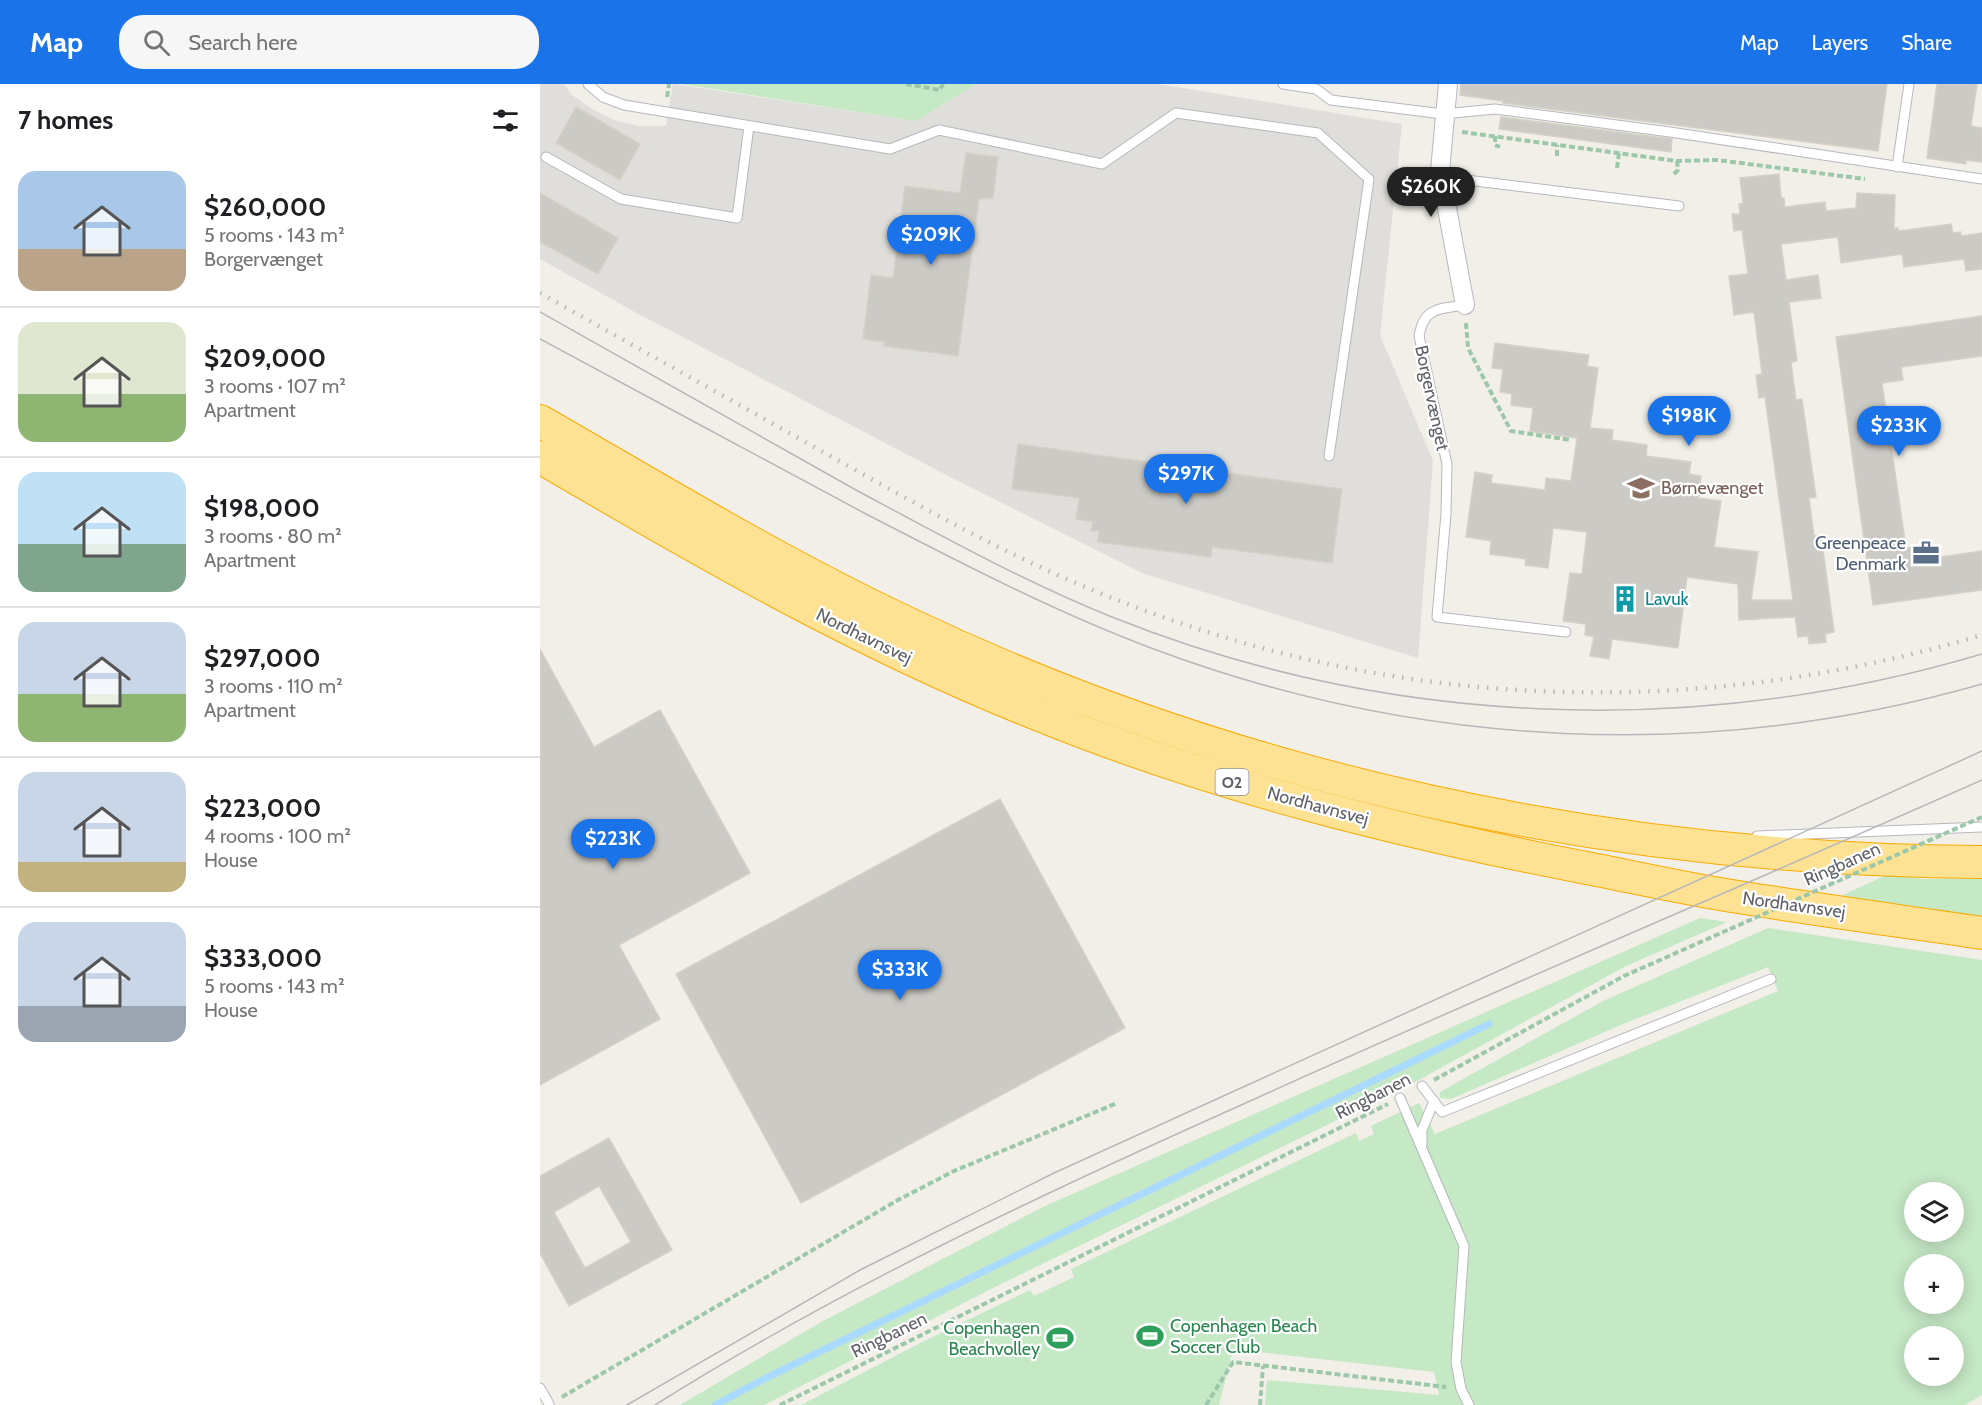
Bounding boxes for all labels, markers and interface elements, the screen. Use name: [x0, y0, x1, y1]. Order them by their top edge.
search box: [119, 15, 539, 69]
text: Map: [30, 25, 83, 59]
icon: search: [140, 26, 173, 59]
text: Search here: [188, 29, 297, 56]
text: Map: [1740, 30, 1779, 55]
text: Layers: [1812, 30, 1868, 55]
text: Share: [1901, 30, 1952, 55]
text: 7 homes: [18, 104, 113, 136]
icon: filters: [489, 104, 522, 137]
pin: $260K: [1389, 167, 1473, 218]
text: $260K: [1401, 174, 1461, 198]
text: $260,000: [204, 191, 326, 223]
icon: home: [66, 195, 138, 267]
pin: $209K: [889, 215, 973, 266]
text: $209K: [901, 222, 961, 246]
text: 5 rooms · 143 m²: [204, 223, 345, 247]
text: Borgervænget: [204, 247, 323, 271]
text: $209,000: [204, 342, 326, 374]
street label: Borgervænget: [1410, 343, 1454, 453]
icon: home: [66, 346, 138, 418]
text: 3 rooms · 107 m²: [204, 374, 346, 398]
pin: $198K: [1647, 396, 1731, 447]
text: Apartment: [204, 398, 296, 422]
text: $198K: [1662, 403, 1716, 427]
pin: $233K: [1857, 406, 1941, 457]
text: $233K: [1871, 413, 1927, 437]
pin: $297K: [1144, 454, 1228, 505]
text: $297K: [1158, 461, 1214, 485]
school or university icon: Børnevænget: [1626, 473, 1656, 503]
place label: Børnevænget: [1661, 477, 1764, 499]
text: $198,000: [204, 492, 320, 524]
icon: home: [66, 496, 138, 568]
text: 3 rooms · 80 m²: [204, 524, 342, 548]
place label: Greenpeace Denmark: [1815, 532, 1907, 575]
office icon: Greenpeace Denmark: [1911, 538, 1941, 568]
text: Apartment: [204, 548, 296, 572]
building icon: Lavuk: [1610, 584, 1640, 614]
place label: Lavuk: [1645, 588, 1690, 610]
street label: Nordhavnsvej: [812, 603, 916, 669]
text: $297,000: [204, 642, 321, 674]
icon: home: [66, 646, 138, 718]
text: 3 rooms · 110 m²: [204, 674, 343, 698]
text: Apartment: [204, 698, 296, 722]
road number: O2: [1216, 769, 1248, 795]
street label: Nordhavnsvej: [1265, 782, 1371, 830]
text: $223,000: [204, 792, 321, 824]
icon: home: [66, 796, 138, 868]
pin: $223K: [571, 819, 655, 870]
text: 4 rooms · 100 m²: [204, 824, 351, 848]
text: $223K: [585, 826, 641, 850]
street label: Ringbanen: [1800, 837, 1884, 891]
text: House: [204, 848, 258, 872]
street label: Nordhavnsvej: [1741, 887, 1847, 923]
text: $333,000: [204, 942, 322, 974]
icon: home: [66, 946, 138, 1018]
pin: $333K: [858, 950, 942, 1001]
text: $333K: [872, 957, 928, 981]
text: 5 rooms · 143 m²: [204, 974, 345, 998]
text: House: [204, 998, 258, 1022]
street label: Ringbanen: [1332, 1068, 1414, 1124]
map controls: [1904, 1182, 1964, 1386]
button: layers: [1904, 1182, 1964, 1242]
button: +: [1904, 1254, 1964, 1314]
street label: Ringbanen: [848, 1307, 930, 1363]
place label: Copenhagen Beach Soccer Club: [1170, 1315, 1317, 1358]
place label: Copenhagen Beachvolley: [943, 1317, 1040, 1360]
sports icon: Copenhagen Beach Soccer Club: [1135, 1321, 1165, 1351]
sports icon: Copenhagen Beachvolley: [1045, 1323, 1075, 1353]
button: −: [1904, 1326, 1964, 1386]

